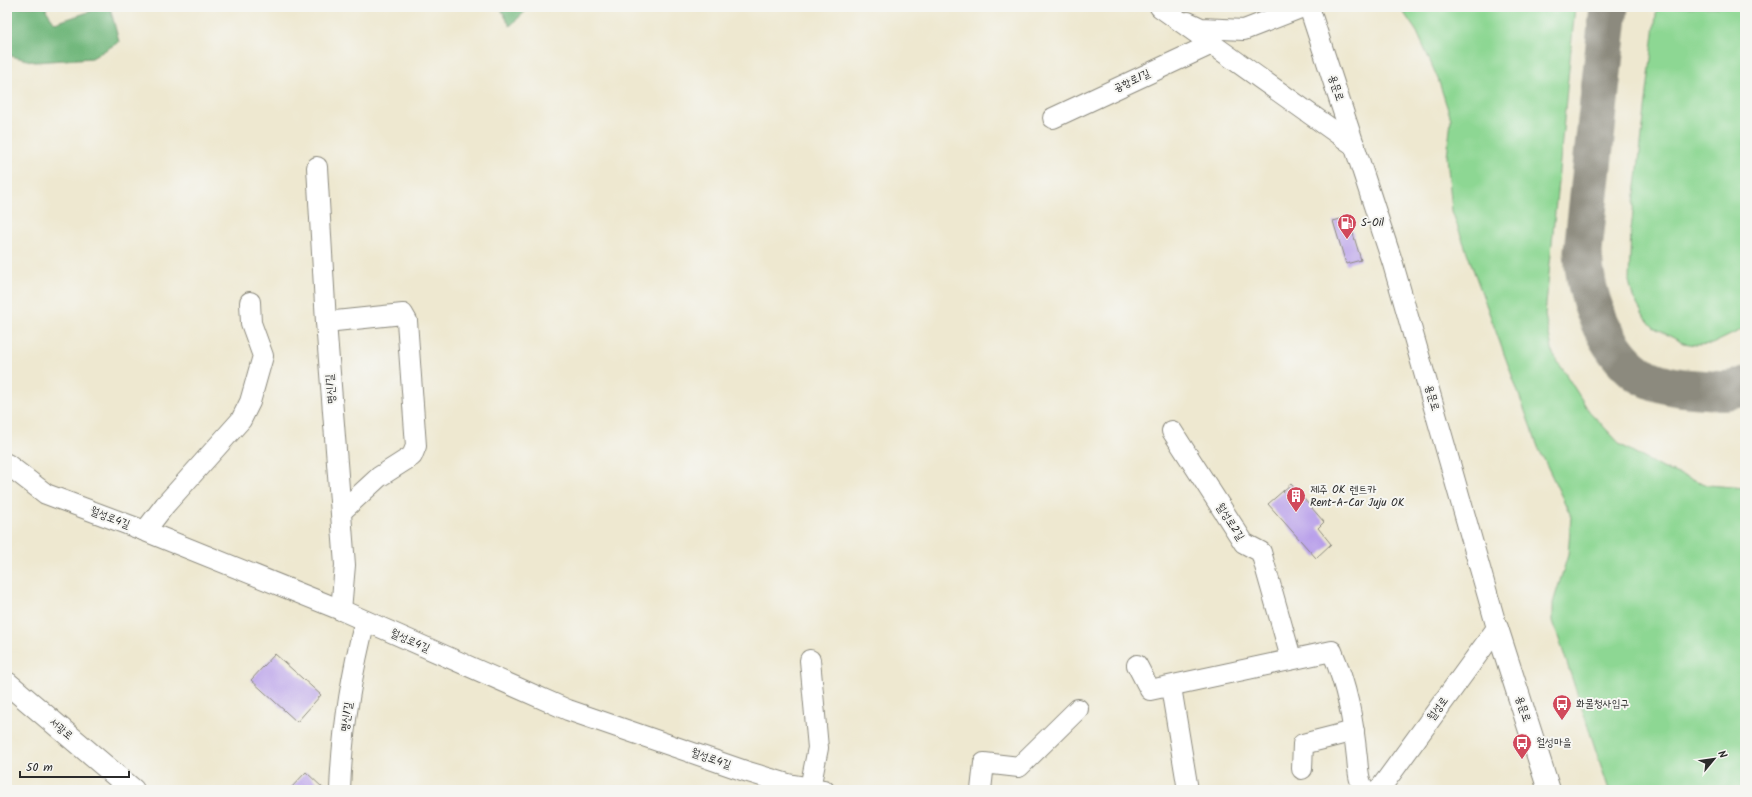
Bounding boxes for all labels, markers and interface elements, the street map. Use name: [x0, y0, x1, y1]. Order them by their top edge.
street label: 공항로1길: [1111, 65, 1154, 97]
street label: 용문로: [1323, 73, 1349, 104]
fuel station icon: S-Oil: [1336, 212, 1358, 240]
place label: S-Oil: [1361, 214, 1384, 232]
street label: 명신1길: [321, 373, 341, 405]
street label: 용문로: [1420, 383, 1444, 413]
place label: 제주 OK 렌트카 Rent-A-Car Juju OK: [1310, 481, 1405, 512]
building icon: 제주 OK 렌트카 Rent-A-Car Juju OK: [1285, 485, 1307, 513]
street label: 월성로2길: [1211, 500, 1249, 545]
street label: 월성로4길: [87, 502, 133, 534]
street label: 월성로4길: [387, 624, 433, 658]
street label: 월성로: [1423, 693, 1453, 725]
bus stop icon: 화물청사입구: [1551, 693, 1573, 721]
street label: 용문로: [1510, 694, 1536, 725]
place label: 화물청사입구: [1576, 695, 1629, 713]
street label: 명신1길: [336, 701, 358, 733]
street label: 서광로: [45, 714, 77, 745]
bus stop icon: 월성마을: [1511, 732, 1533, 760]
place label: 월성마을: [1536, 734, 1572, 752]
north arrow: [1694, 739, 1734, 779]
street label: 월성로4길: [688, 744, 734, 774]
text: N: [1712, 747, 1731, 762]
scale bar: [20, 753, 129, 779]
text: 50 m: [26, 758, 53, 777]

